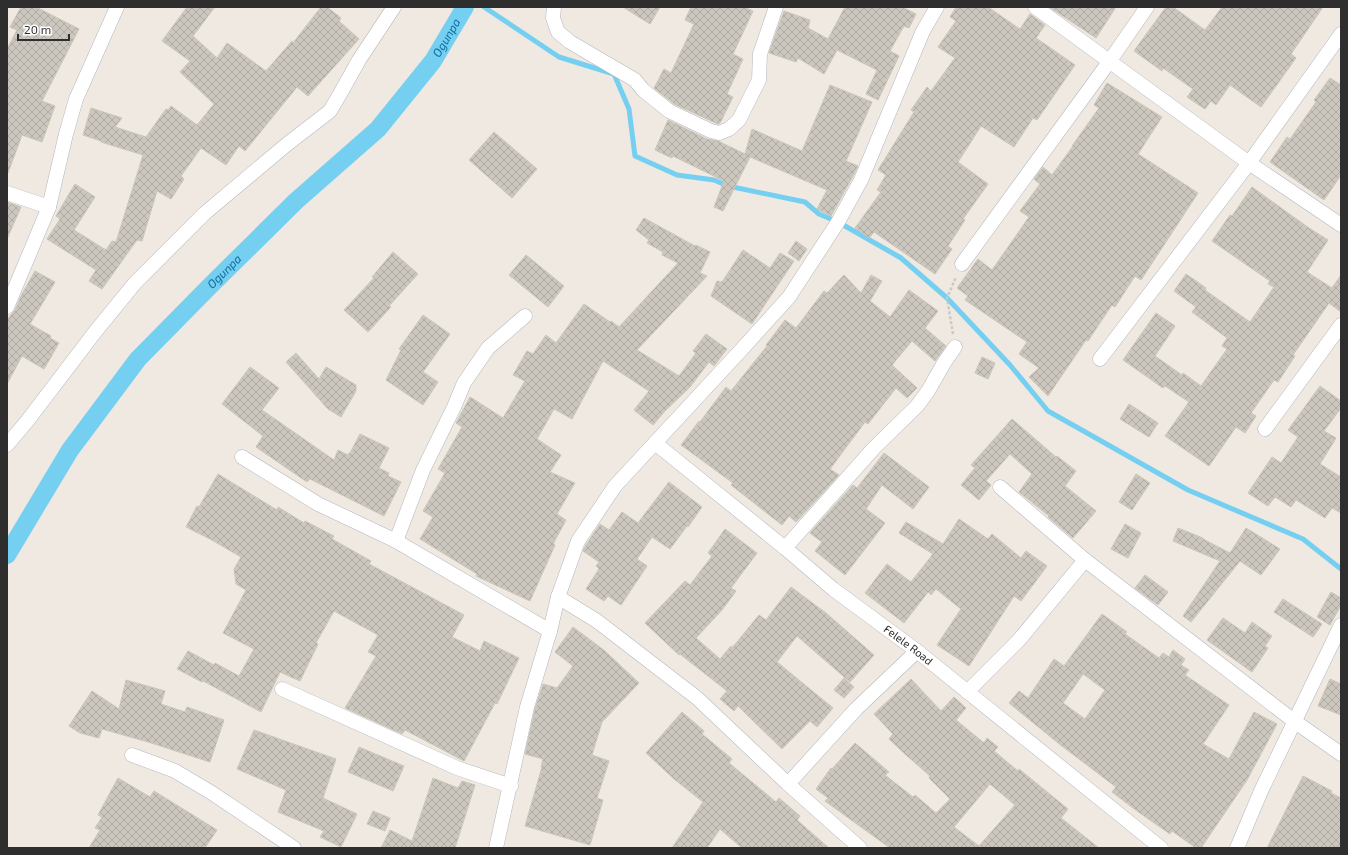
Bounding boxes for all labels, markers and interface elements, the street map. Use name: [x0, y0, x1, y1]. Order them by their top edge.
water label: Ogunpa: [429, 15, 463, 59]
scale bar: [18, 16, 69, 42]
text: 20 m: [24, 22, 51, 36]
water label: Ogunpa: [204, 251, 244, 291]
street label: Felele Road: [882, 622, 936, 667]

